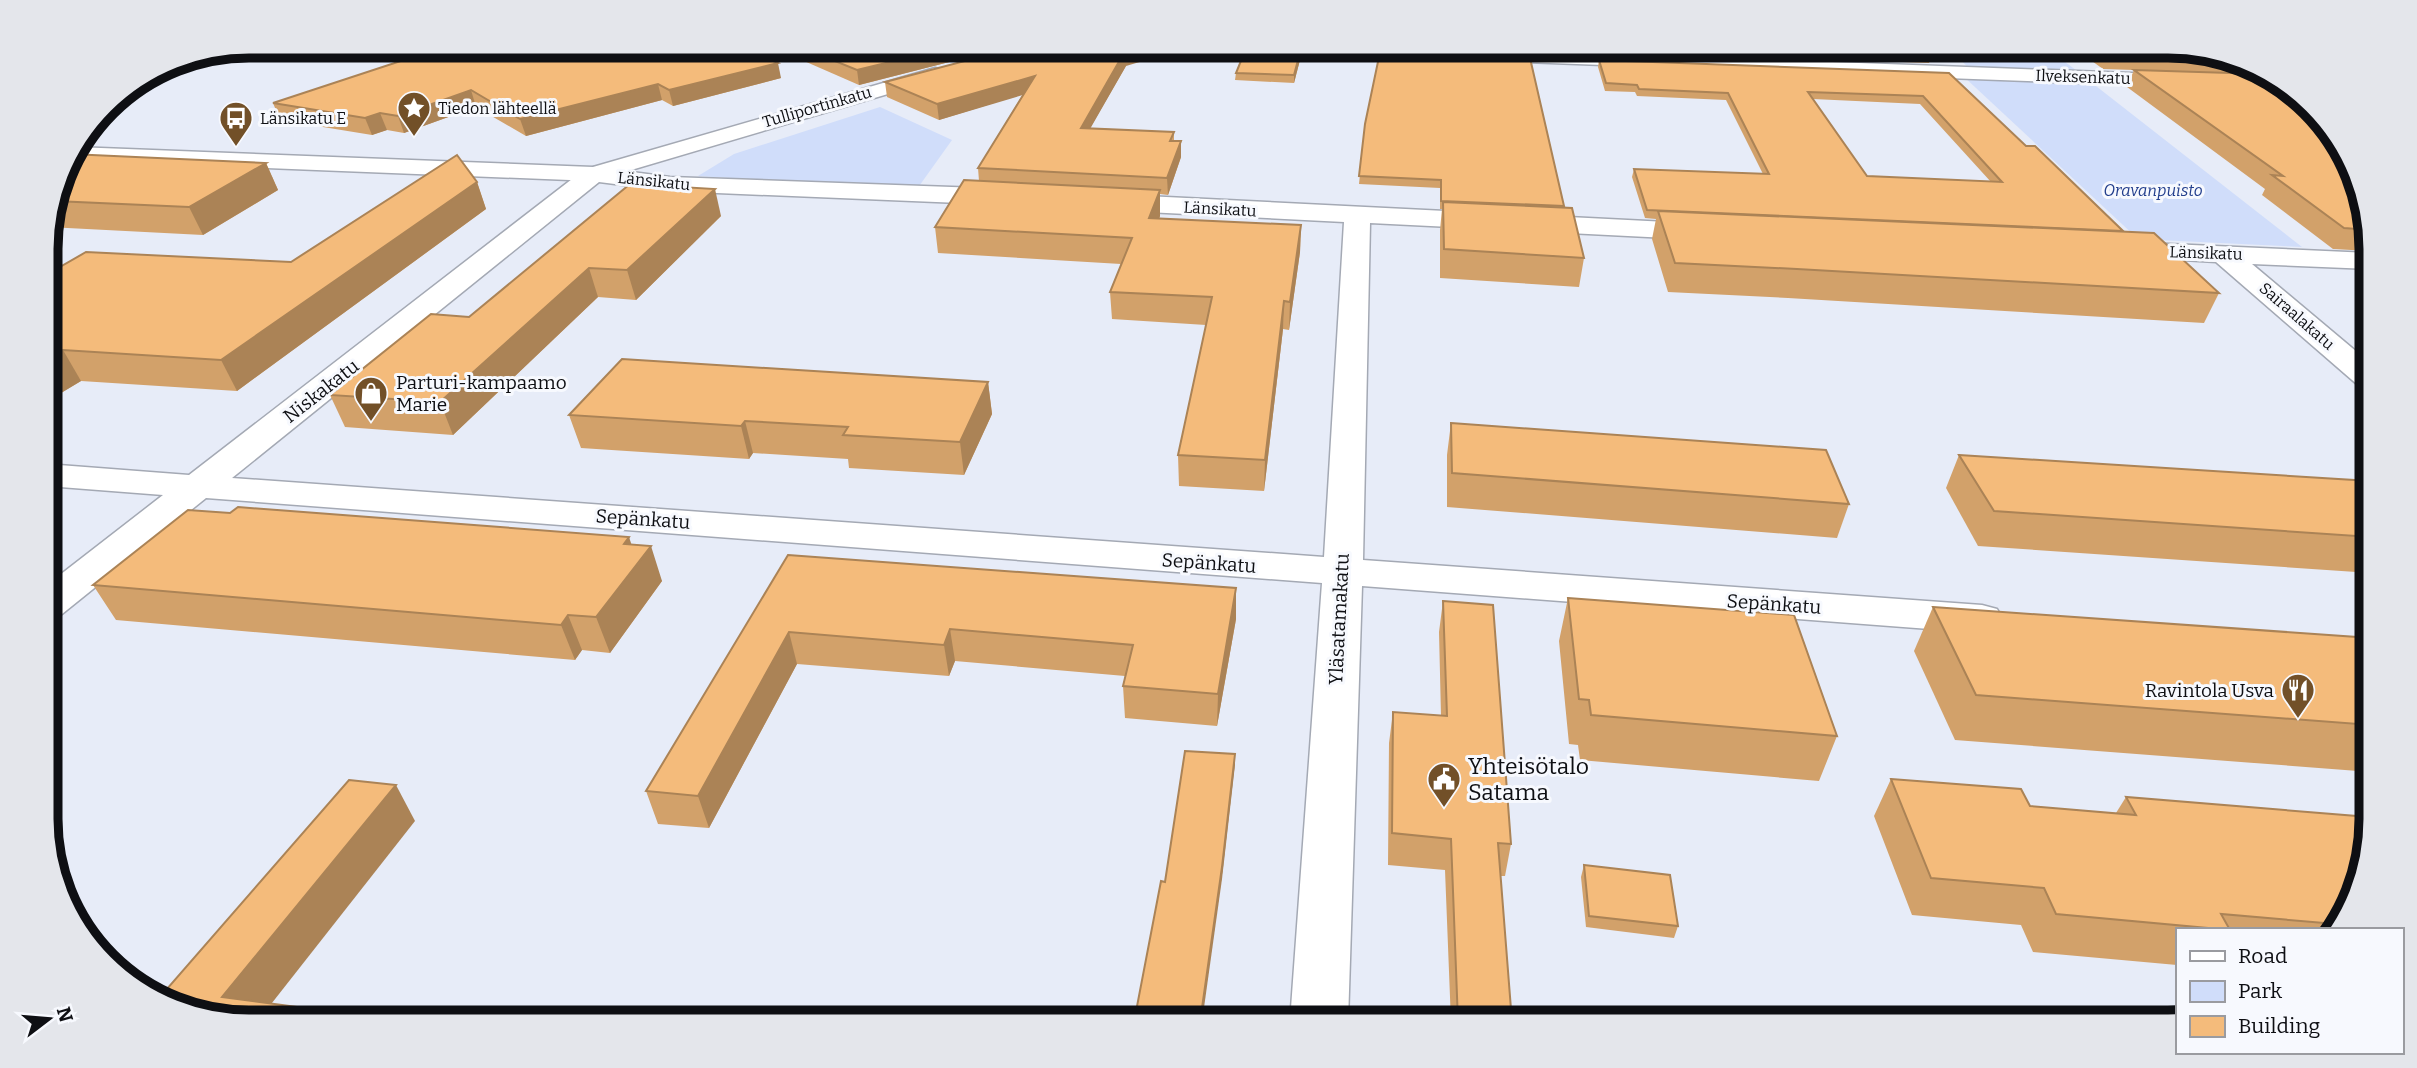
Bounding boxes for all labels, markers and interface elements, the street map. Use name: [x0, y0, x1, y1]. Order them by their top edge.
street label: Ilveksenkatu: [2035, 66, 2131, 88]
street label: Tulliportinkatu: [760, 82, 874, 132]
place icon: Tiedon lähteellä: [395, 89, 433, 138]
bus stop icon: Länsikatu E: [217, 99, 255, 148]
place label: Tiedon lähteellä: [438, 99, 557, 118]
place label: Länsikatu E: [260, 109, 346, 128]
street label: Länsikatu: [617, 168, 691, 194]
park label: Oravanpuisto: [2103, 181, 2203, 200]
street label: Länsikatu: [1183, 198, 1257, 220]
street label: Länsikatu: [2169, 242, 2243, 264]
street label: Sairaalakatu: [2256, 278, 2338, 354]
street label: Niskakatu: [279, 354, 364, 428]
place label: Parturi-kampaamo Marie: [396, 371, 567, 416]
shop icon: Parturi-kampaamo Marie: [352, 374, 390, 423]
street label: Sepänkatu: [595, 504, 691, 534]
street label: Sepänkatu: [1161, 548, 1257, 578]
street label: Yläsatamakatu: [1324, 552, 1354, 686]
street label: Sepänkatu: [1726, 589, 1822, 619]
restaurant icon: Ravintola Usva: [2279, 671, 2317, 720]
place label: Ravintola Usva: [2145, 679, 2275, 702]
place label: Yhteisötalo Satama: [1468, 752, 1589, 806]
public building icon: Yhteisötalo Satama: [1425, 760, 1463, 809]
legend: [2176, 928, 2403, 1054]
text: Road: [2238, 943, 2287, 969]
text: Park: [2238, 978, 2282, 1004]
north arrow: [14, 984, 84, 1054]
text: N: [52, 1004, 78, 1025]
text: Building: [2238, 1013, 2321, 1039]

